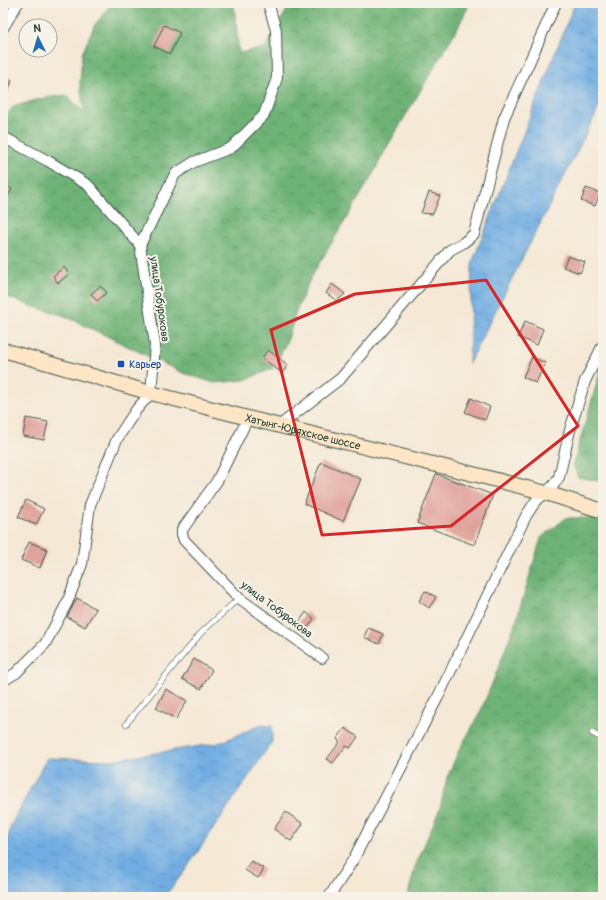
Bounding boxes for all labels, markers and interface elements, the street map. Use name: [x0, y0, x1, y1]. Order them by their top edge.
north arrow: [18, 18, 58, 58]
text: N: [33, 22, 42, 35]
street label: улица Тобурокова: [147, 255, 172, 343]
place label: Карьер: [129, 358, 161, 371]
marker: Карьер: [116, 359, 126, 369]
street label: Хатынг-Юряхское шоссе: [244, 412, 362, 453]
street label: улица Тобурокова: [238, 578, 315, 640]

